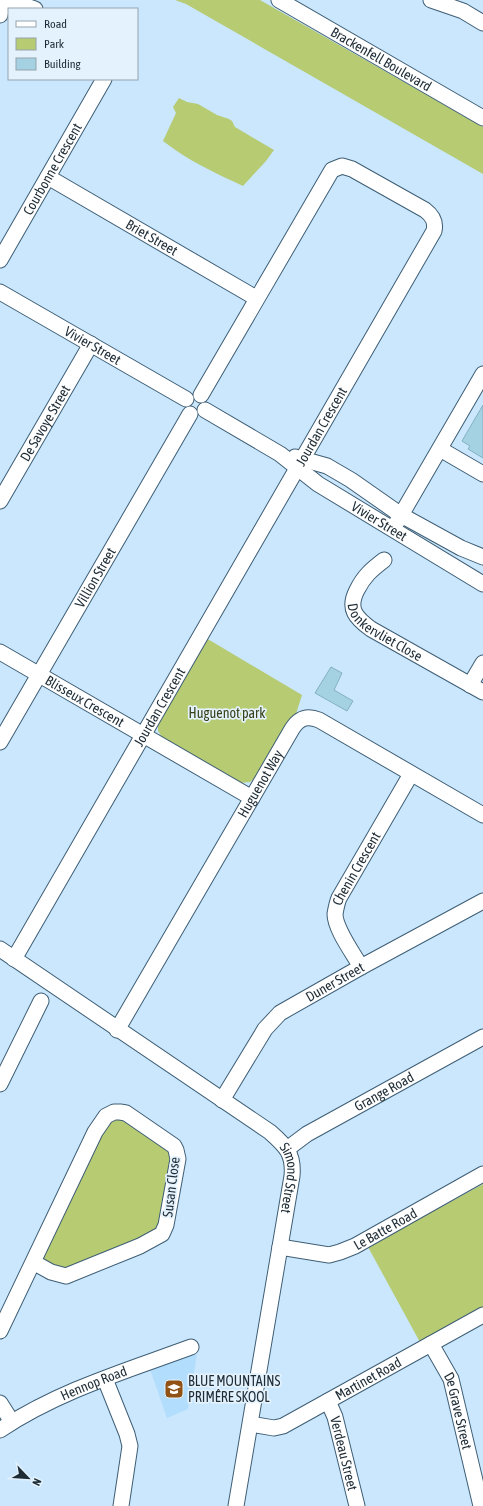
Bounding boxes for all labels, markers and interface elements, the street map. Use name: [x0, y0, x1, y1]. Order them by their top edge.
legend: [8, 8, 138, 80]
text: Road: [44, 17, 67, 31]
street label: Brackenfell Boulevard: [328, 24, 434, 94]
text: Park: [44, 37, 65, 51]
text: Building: [44, 57, 82, 71]
street label: Courbonne Crescent: [20, 120, 85, 218]
street label: Briet Street: [123, 216, 180, 259]
street label: Vivier Street: [62, 323, 124, 368]
street label: De Savoye Street: [17, 382, 73, 464]
street label: Jourdan Crescent: [292, 384, 350, 468]
street label: Vivier Street: [348, 498, 410, 544]
street label: Villion Street: [72, 545, 119, 611]
street label: Donkervliet Close: [344, 602, 425, 664]
street label: Jourdan Crescent: [130, 665, 188, 749]
street label: Blisseux Crescent: [43, 672, 127, 730]
park label: Huguenot park: [189, 705, 265, 721]
street label: Huguenot Way: [234, 747, 286, 820]
street label: Chenin Crescent: [329, 829, 384, 907]
street label: Duner Street: [303, 959, 367, 1005]
street label: Grange Road: [352, 1069, 417, 1114]
street label: Simond Street: [277, 1139, 300, 1215]
street label: Susan Close: [159, 1156, 183, 1218]
street label: Le Batte Road: [351, 1205, 420, 1253]
street label: Martinet Road: [332, 1354, 404, 1403]
street label: Hennop Road: [58, 1363, 129, 1404]
street label: De Grave Street: [441, 1369, 475, 1451]
place label: BLUE MOUNTAINS PRIMÊRE SKOOL: [188, 1373, 281, 1405]
school or university icon: BLUE MOUNTAINS PRIMÊRE SKOOL: [163, 1378, 185, 1400]
street label: Verdeau Street: [327, 1415, 361, 1492]
north arrow: [8, 1458, 48, 1498]
text: N: [30, 1477, 44, 1488]

